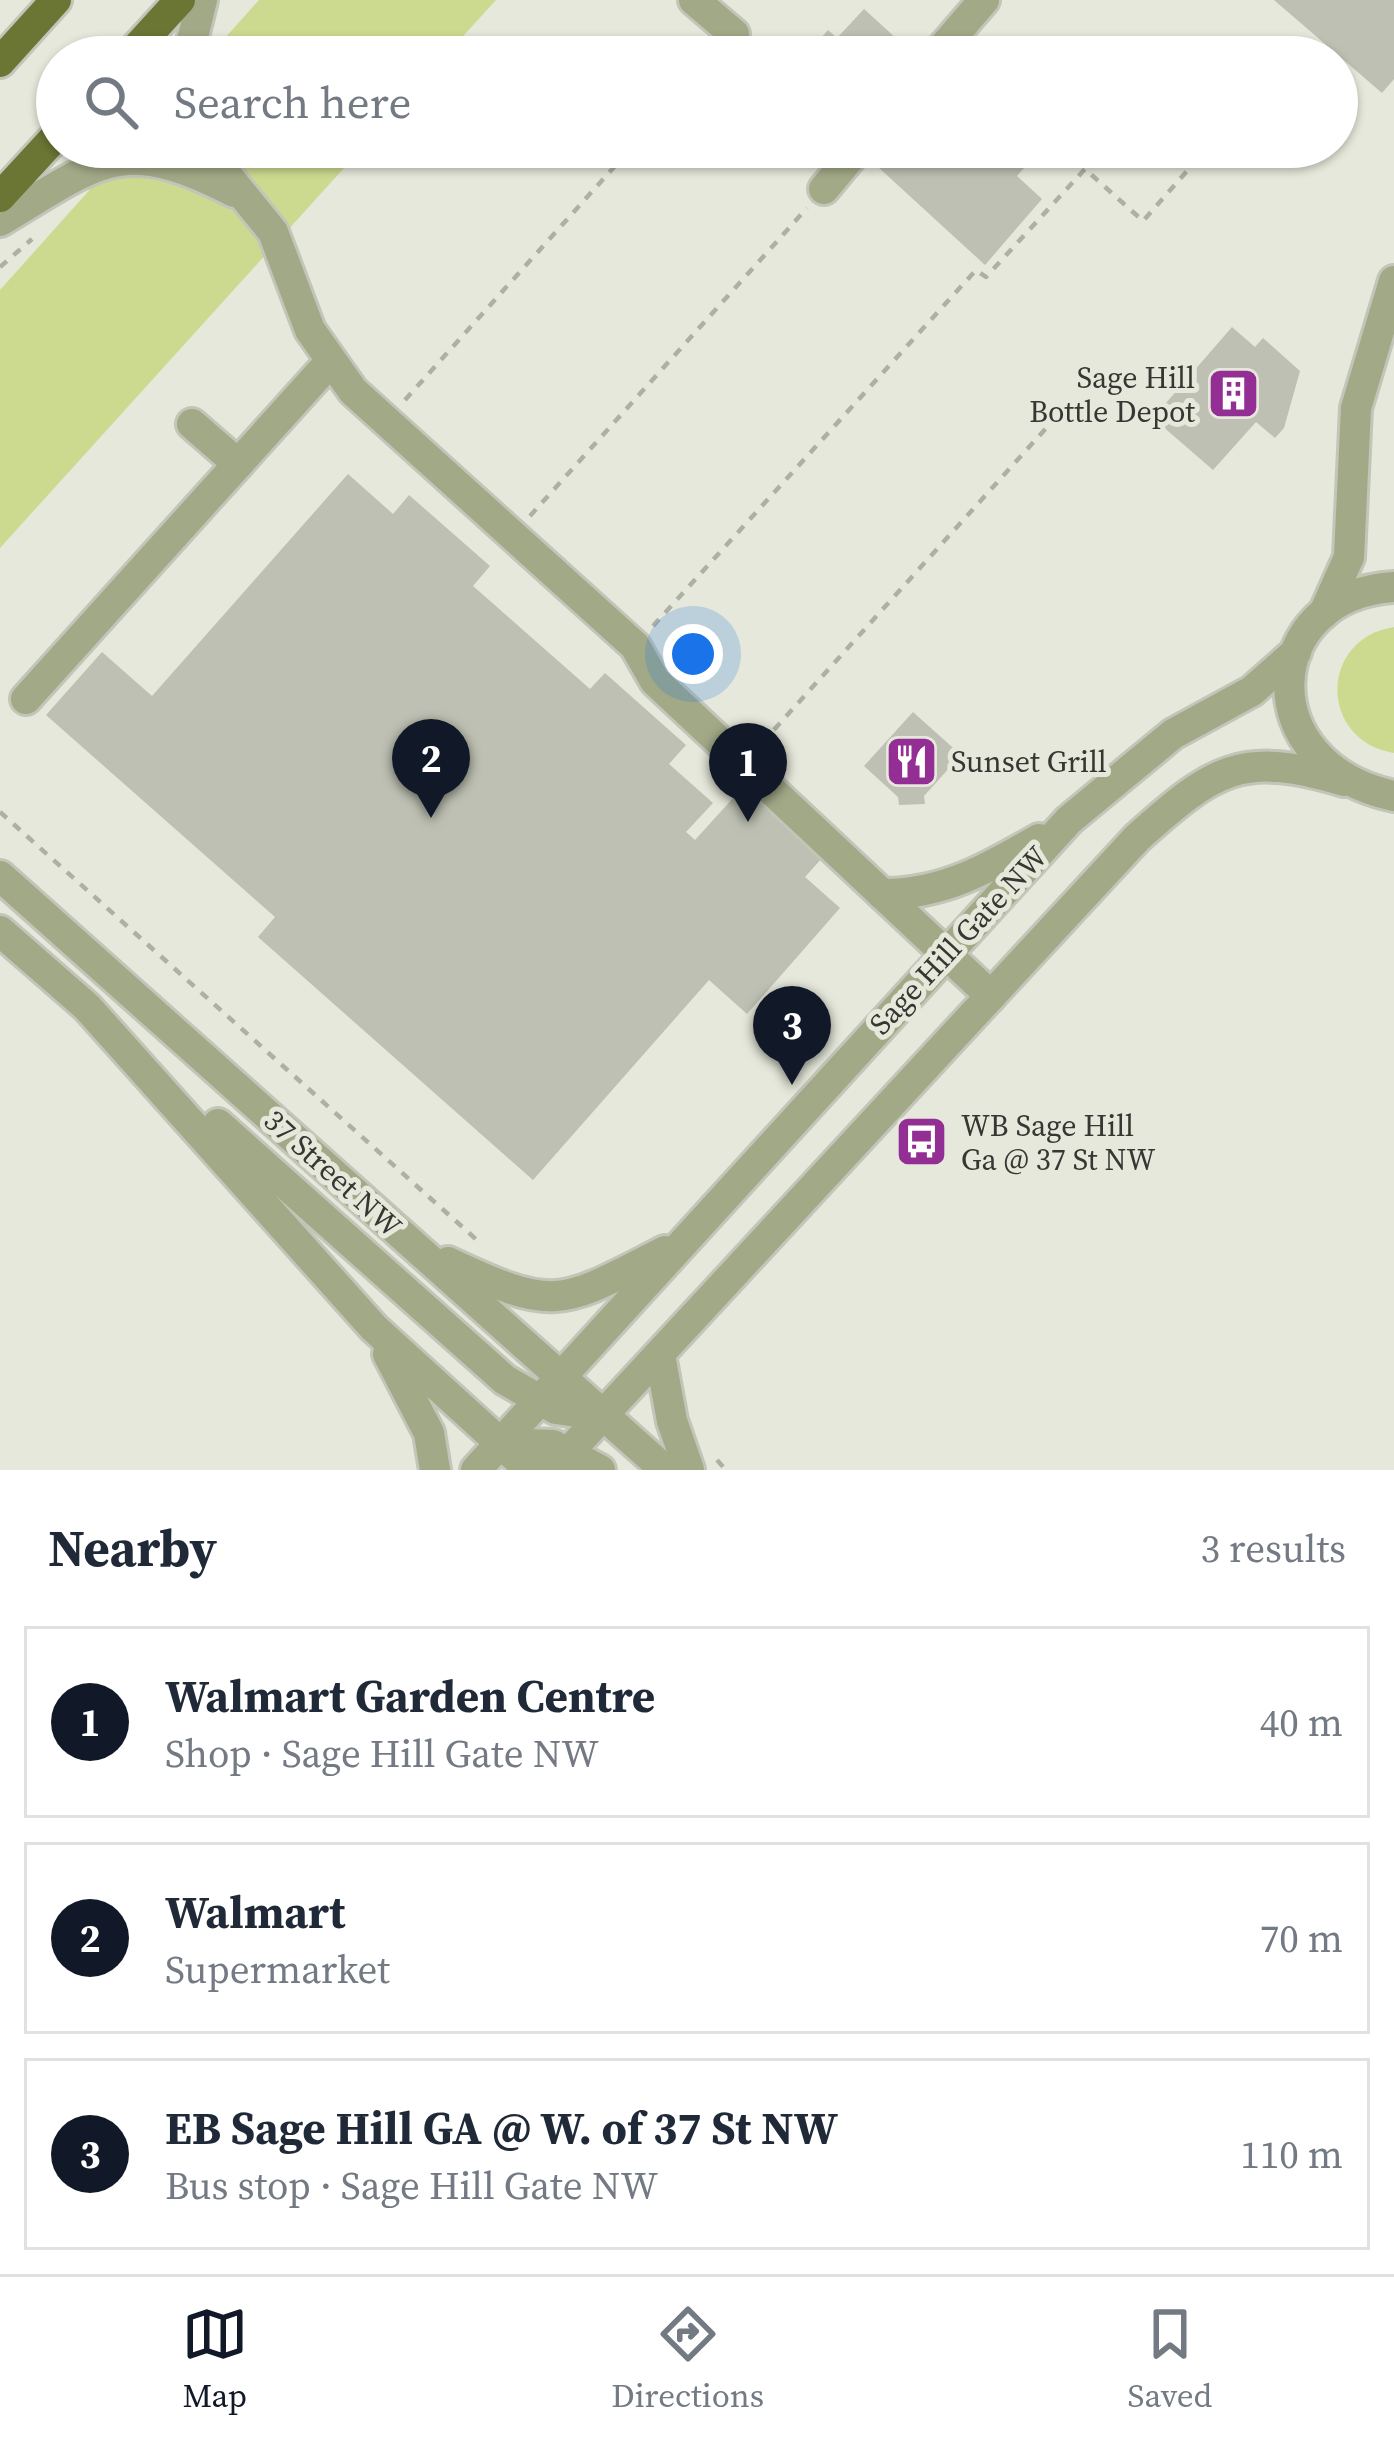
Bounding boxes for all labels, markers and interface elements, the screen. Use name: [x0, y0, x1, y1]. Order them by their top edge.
search box: [36, 36, 1358, 168]
icon: search: [78, 69, 144, 135]
text: Search here: [174, 71, 411, 133]
place label: Sage Hill Bottle Depot: [1029, 357, 1195, 432]
building icon: Sage Hill Bottle Depot: [1206, 366, 1262, 422]
your location: [663, 624, 723, 684]
pin: 2: [392, 719, 470, 818]
pin: 1: [709, 723, 787, 822]
restaurant icon: Sunset Grill: [884, 733, 940, 789]
place label: Sunset Grill: [951, 741, 1107, 782]
street label: Sage Hill Gate NW: [860, 837, 1056, 1043]
pin: 3: [753, 986, 831, 1085]
street label: 37 Street NW: [255, 1100, 411, 1246]
place label: WB Sage Hill Ga @ 37 St NW: [961, 1105, 1156, 1180]
bus stop icon: WB Sage Hill Ga @ 37 St NW: [894, 1114, 950, 1170]
text: Nearby: [48, 1513, 217, 1583]
text: 3 results: [1201, 1522, 1346, 1575]
text: Walmart Garden Centre: [165, 1665, 655, 1727]
text: 1: [79, 1696, 101, 1749]
text: 40 m: [1260, 1696, 1343, 1749]
text: Shop · Sage Hill Gate NW: [165, 1727, 599, 1780]
text: Walmart: [165, 1881, 345, 1943]
text: 2: [79, 1912, 101, 1965]
text: 70 m: [1260, 1912, 1343, 1965]
text: Supermarket: [165, 1943, 390, 1996]
text: EB Sage Hill GA @ W. of 37 St NW: [165, 2097, 838, 2159]
text: 3: [79, 2128, 101, 2181]
text: 110 m: [1240, 2128, 1343, 2181]
text: Bus stop · Sage Hill Gate NW: [165, 2159, 658, 2212]
tab: Map: [182, 2301, 248, 2418]
tab: Directions: [611, 2301, 764, 2418]
tab: Saved: [1128, 2301, 1212, 2418]

